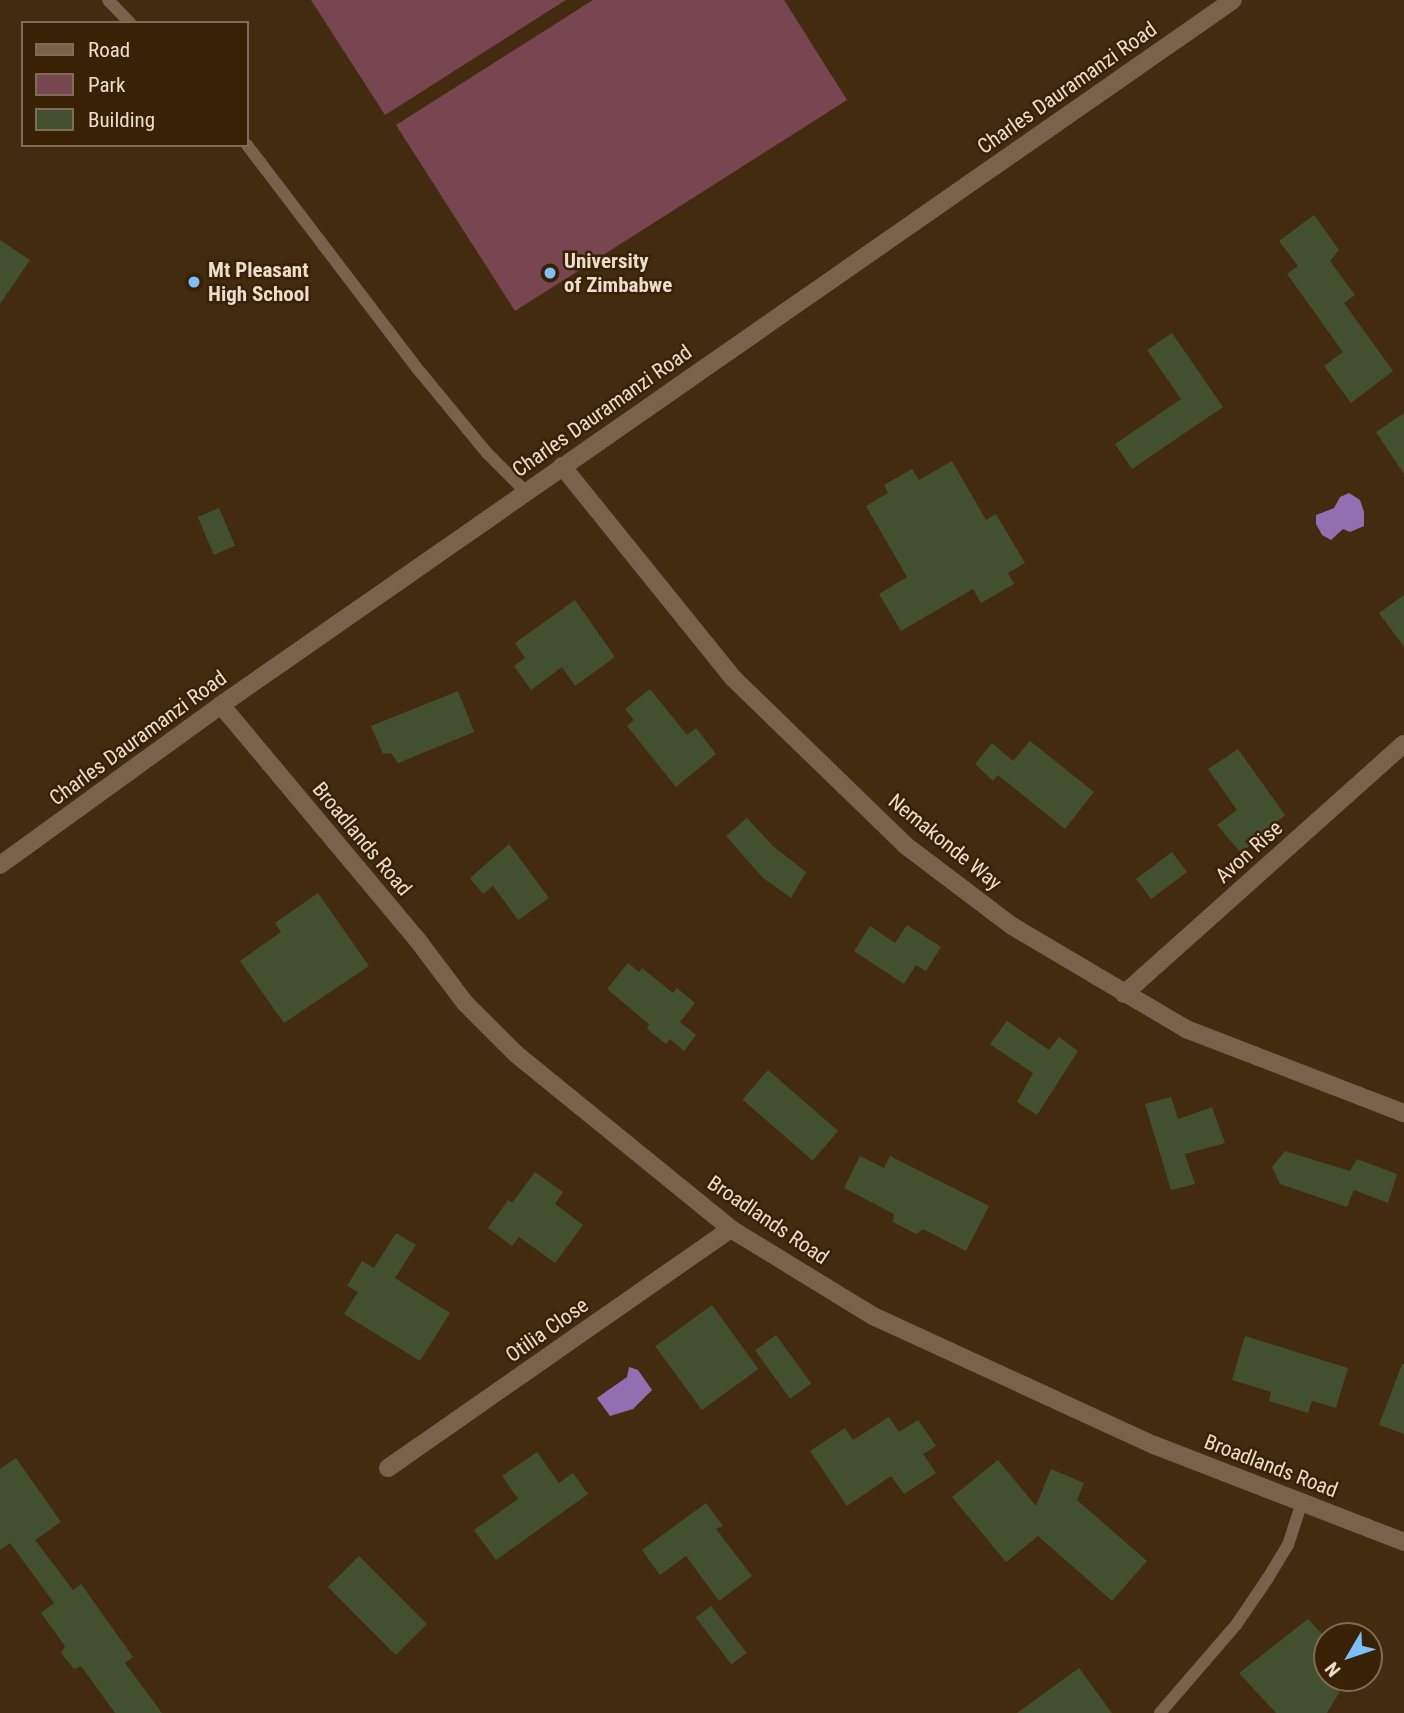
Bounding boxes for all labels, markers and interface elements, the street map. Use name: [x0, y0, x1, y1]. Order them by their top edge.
street label: Charles Dauramanzi Road: [973, 17, 1161, 159]
legend: [21, 21, 248, 147]
text: Road: [88, 38, 130, 62]
text: Park: [88, 73, 125, 97]
text: Building: [88, 108, 155, 132]
place label: University of Zimbabwe: [564, 248, 672, 298]
place label: Mt Pleasant High School: [208, 257, 309, 307]
marker: University of Zimbabwe: [542, 265, 558, 281]
marker: Mt Pleasant High School: [186, 274, 202, 290]
street label: Charles Dauramanzi Road: [508, 340, 696, 482]
street label: Charles Dauramanzi Road: [44, 665, 232, 811]
street label: Broadlands Road: [307, 777, 417, 901]
street label: Nemakonde Way: [883, 789, 1007, 895]
street label: Avon Rise: [1210, 815, 1288, 889]
street label: Broadlands Road: [703, 1170, 833, 1270]
street label: Otilia Close: [501, 1292, 593, 1368]
street label: Broadlands Road: [1201, 1429, 1341, 1503]
north arrow: [1313, 1622, 1383, 1692]
text: N: [1320, 1658, 1345, 1681]

